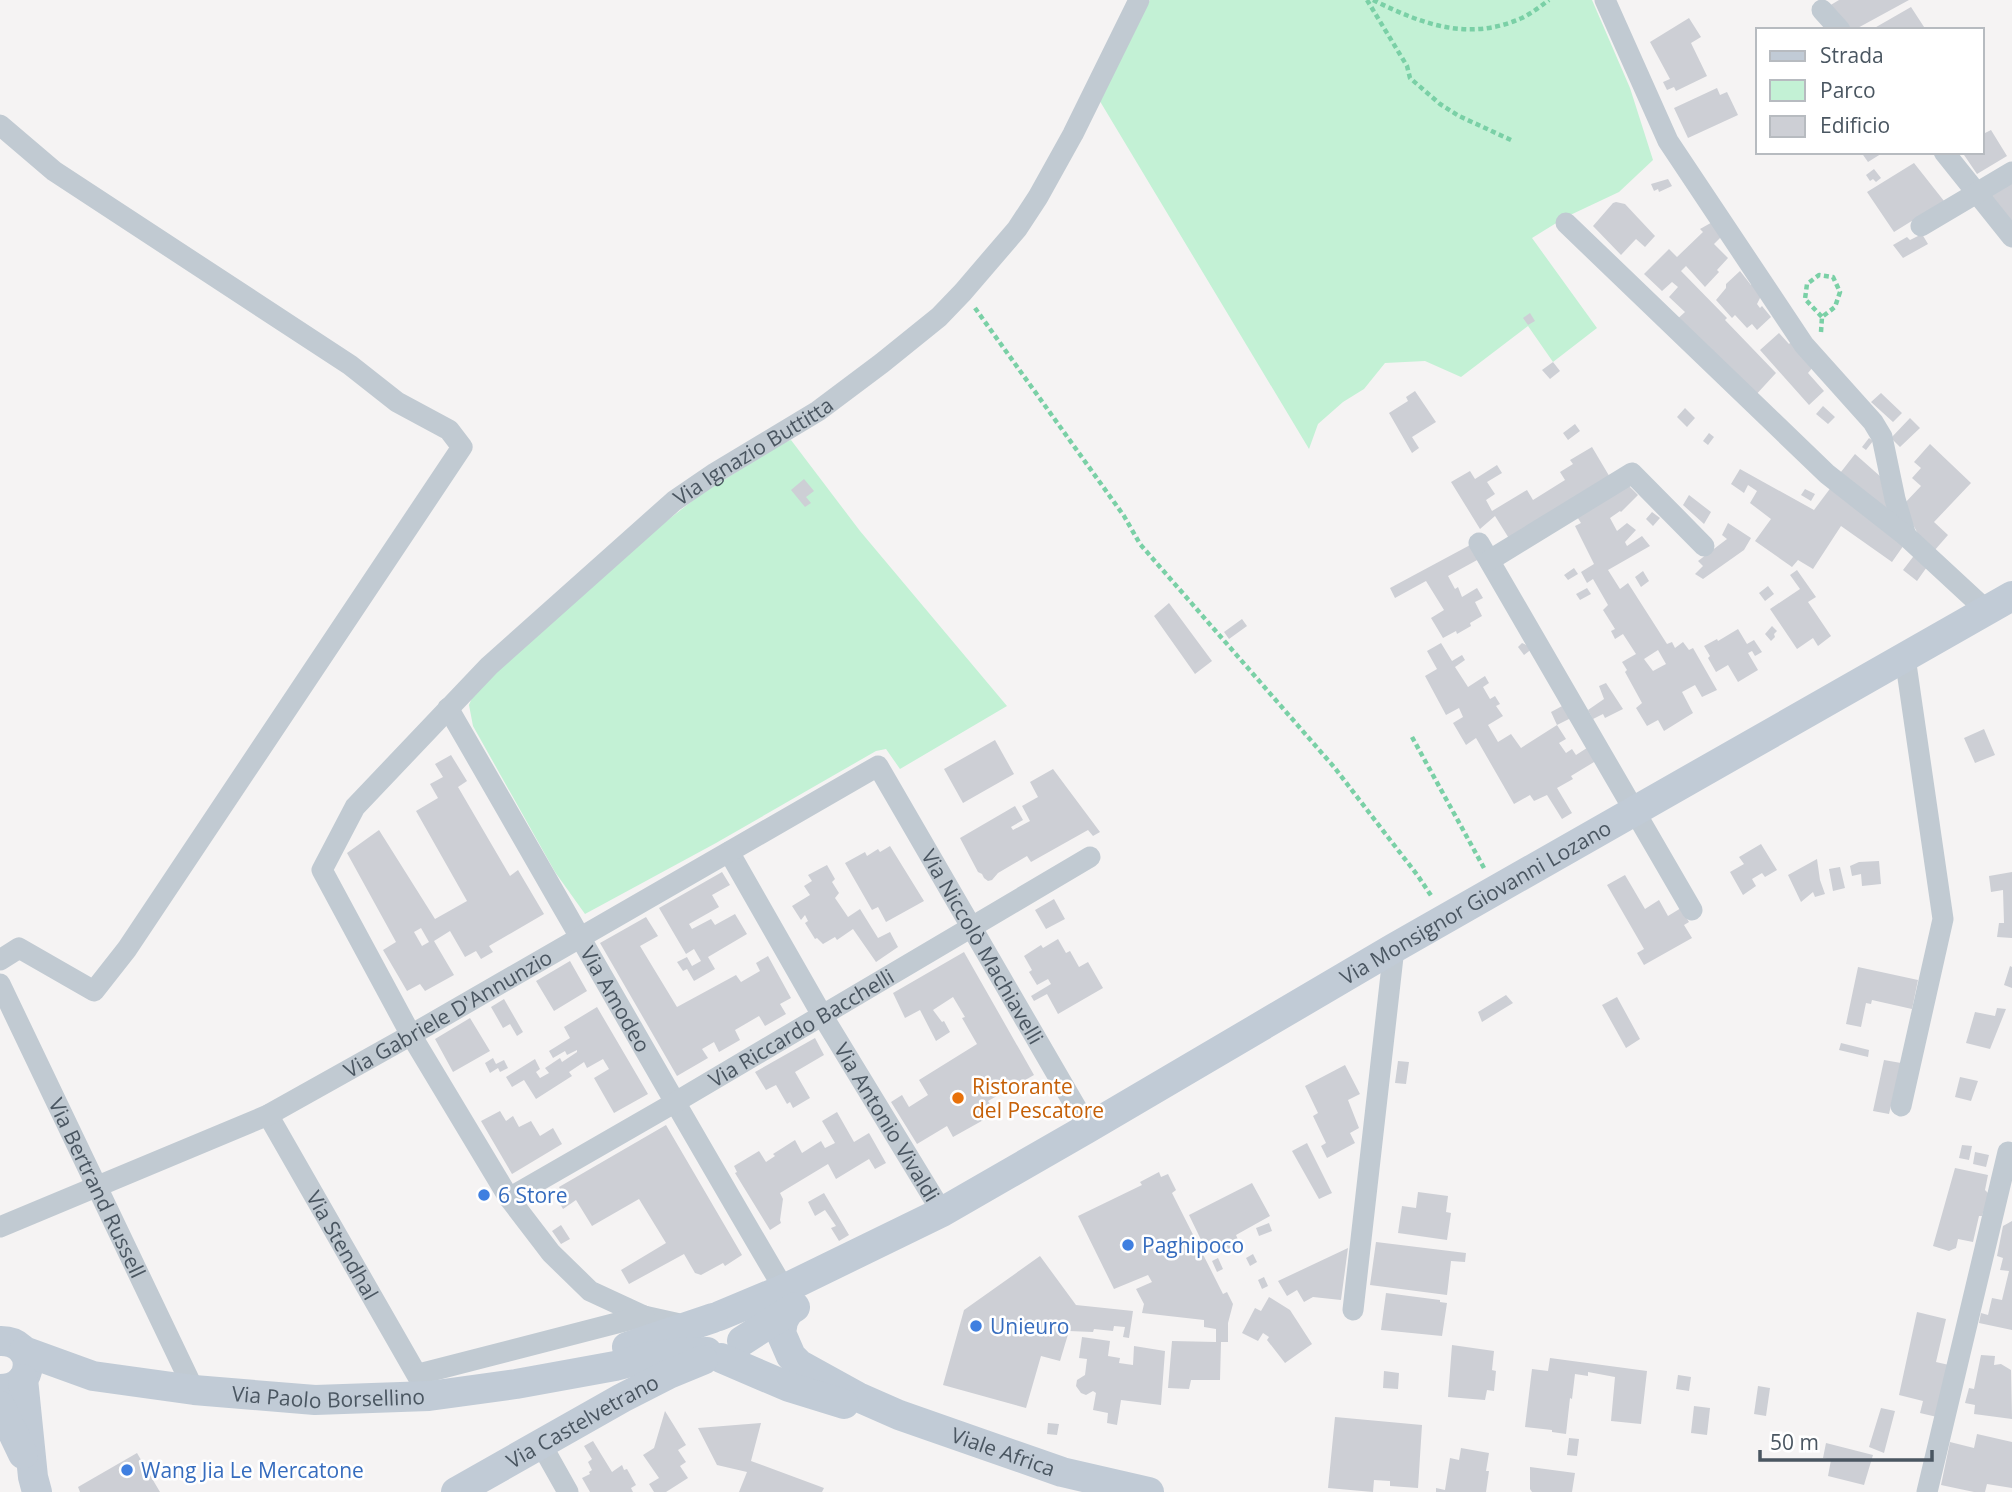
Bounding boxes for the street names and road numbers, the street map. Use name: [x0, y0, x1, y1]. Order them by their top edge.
street label: Via Ignazio Buttitta: [668, 391, 839, 512]
street label: Via Monsignor Giovanni Lozano: [1335, 813, 1616, 991]
street label: Via Niccolò Machiavelli: [915, 844, 1050, 1049]
street label: Via Amodeo: [574, 941, 657, 1057]
street label: Via Gabriele D'Annunzio: [339, 943, 557, 1084]
street label: Via Riccardo Bacchelli: [703, 962, 899, 1094]
street label: Via Antonio Vivaldi: [828, 1037, 946, 1207]
street label: Via Bertrand Russell: [43, 1093, 152, 1282]
street label: Via Stendhal: [300, 1186, 385, 1305]
street label: Via Castelvetrano: [501, 1368, 663, 1475]
street label: Via Paolo Borsellino: [231, 1379, 425, 1414]
street label: Viale Africa: [948, 1420, 1059, 1483]

